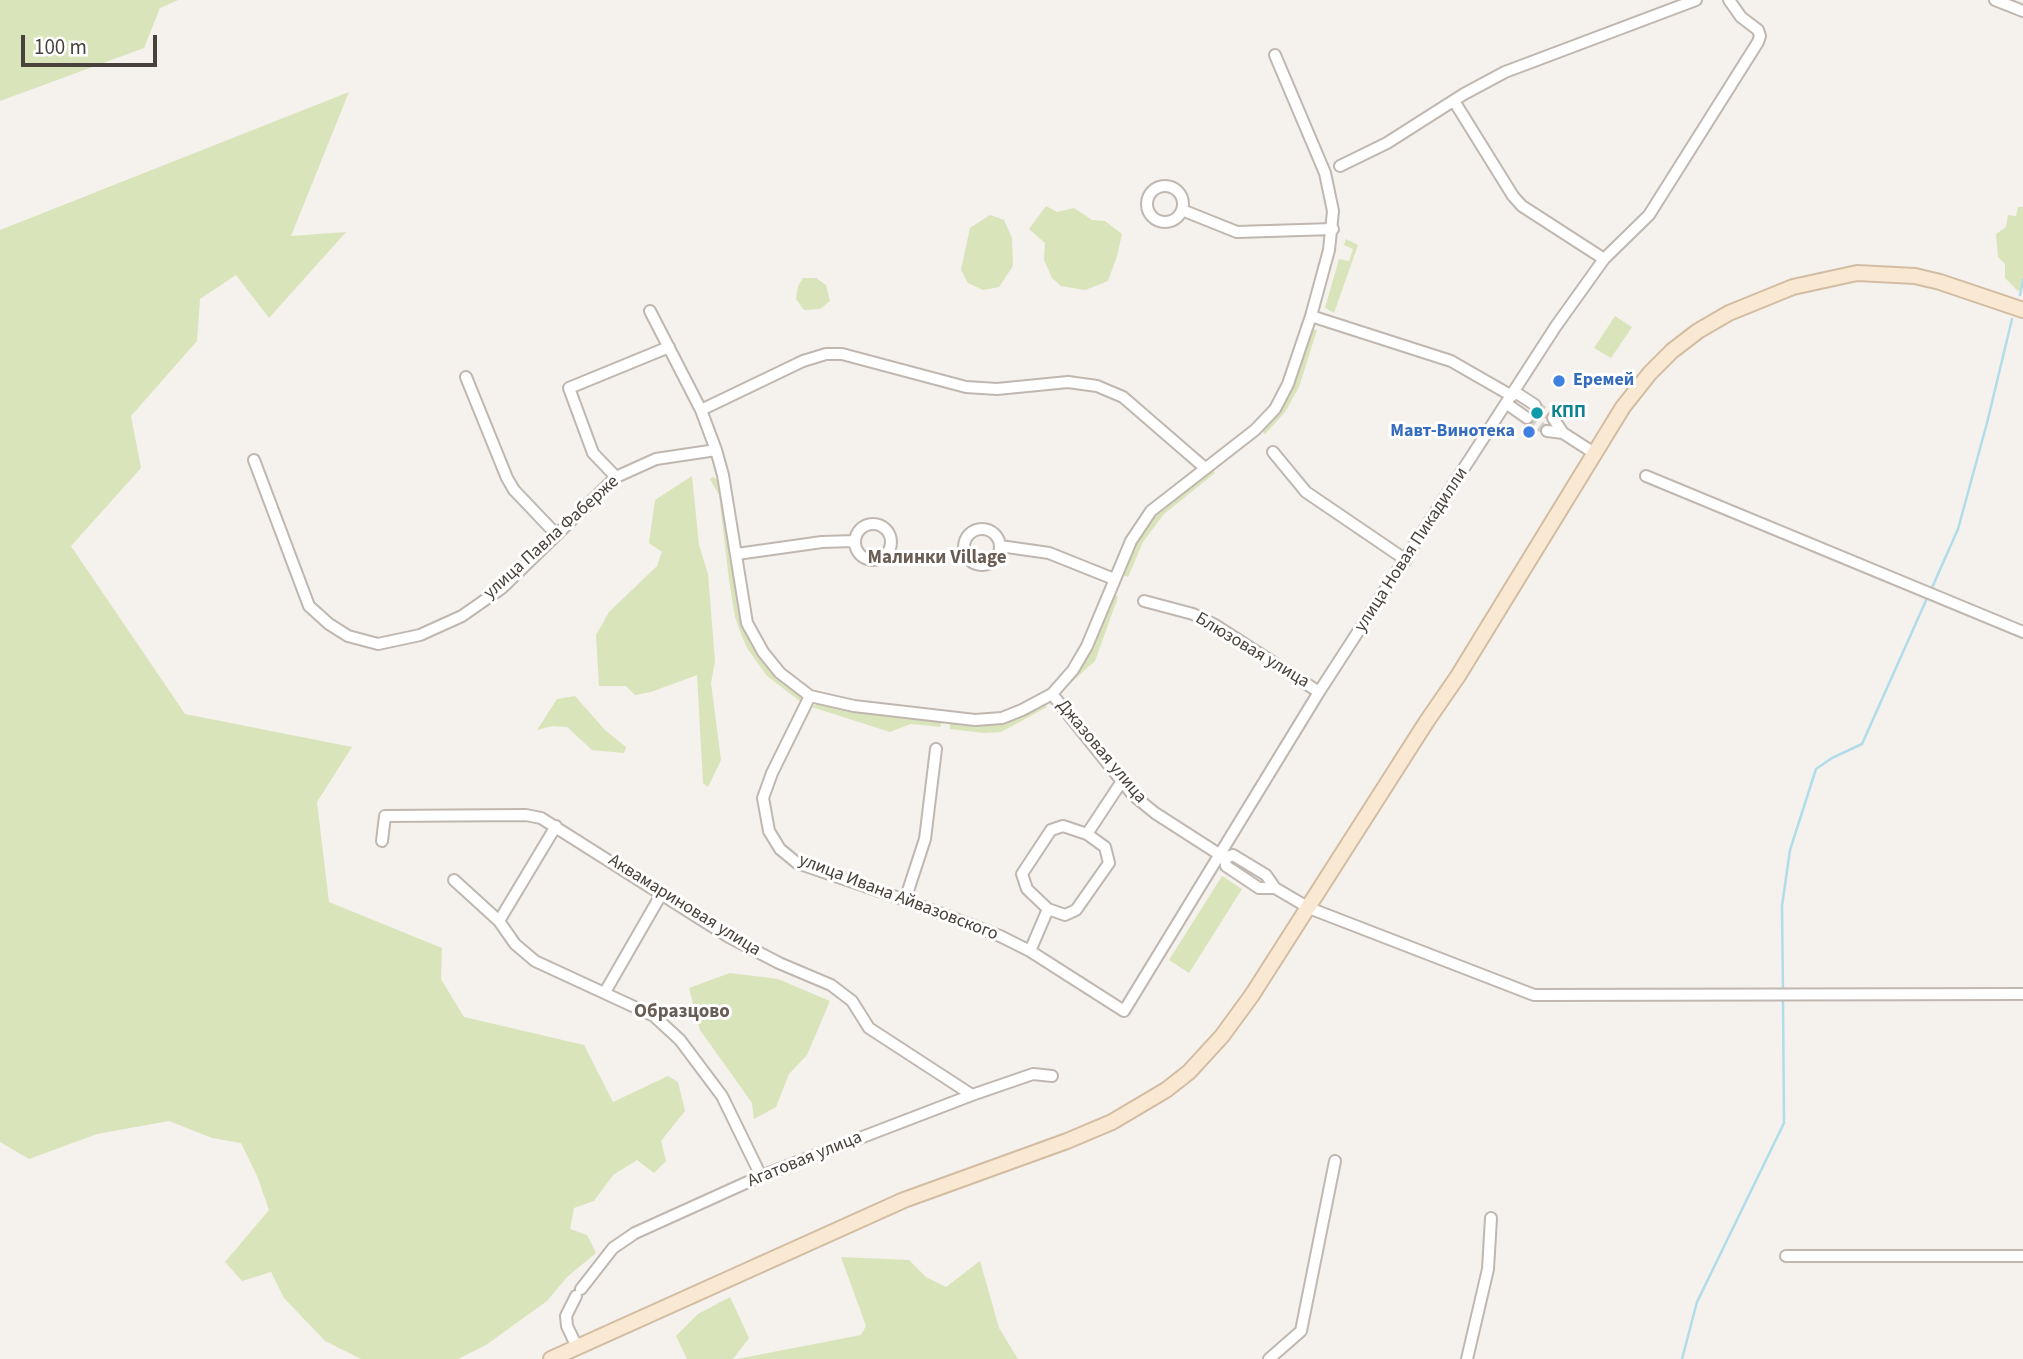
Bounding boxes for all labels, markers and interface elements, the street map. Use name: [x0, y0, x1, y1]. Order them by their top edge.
scale bar: [24, 21, 161, 65]
text: 100 m: [34, 32, 87, 62]
place label: Еремей: [1573, 370, 1634, 392]
marker: Еремей: [1551, 373, 1567, 389]
place label: КПП: [1551, 402, 1586, 424]
marker: КПП: [1529, 405, 1545, 421]
place label: Мавт-Винотека: [1390, 421, 1515, 443]
marker: Мавт-Винотека: [1521, 424, 1537, 440]
street label: улица Новая Пикадилли: [1351, 464, 1473, 636]
street label: улица Павла Фаберже: [480, 472, 624, 604]
district label: Малинки Village: [867, 548, 1007, 570]
street label: Блюзовая улица: [1191, 608, 1313, 694]
street label: Джазовая улица: [1051, 696, 1151, 808]
street label: Аквамариновая улица: [604, 850, 764, 962]
street label: улица Ивана Айвазовского: [795, 850, 1001, 946]
district label: Образцово: [634, 1002, 730, 1024]
street label: Агатовая улица: [745, 1127, 865, 1193]

